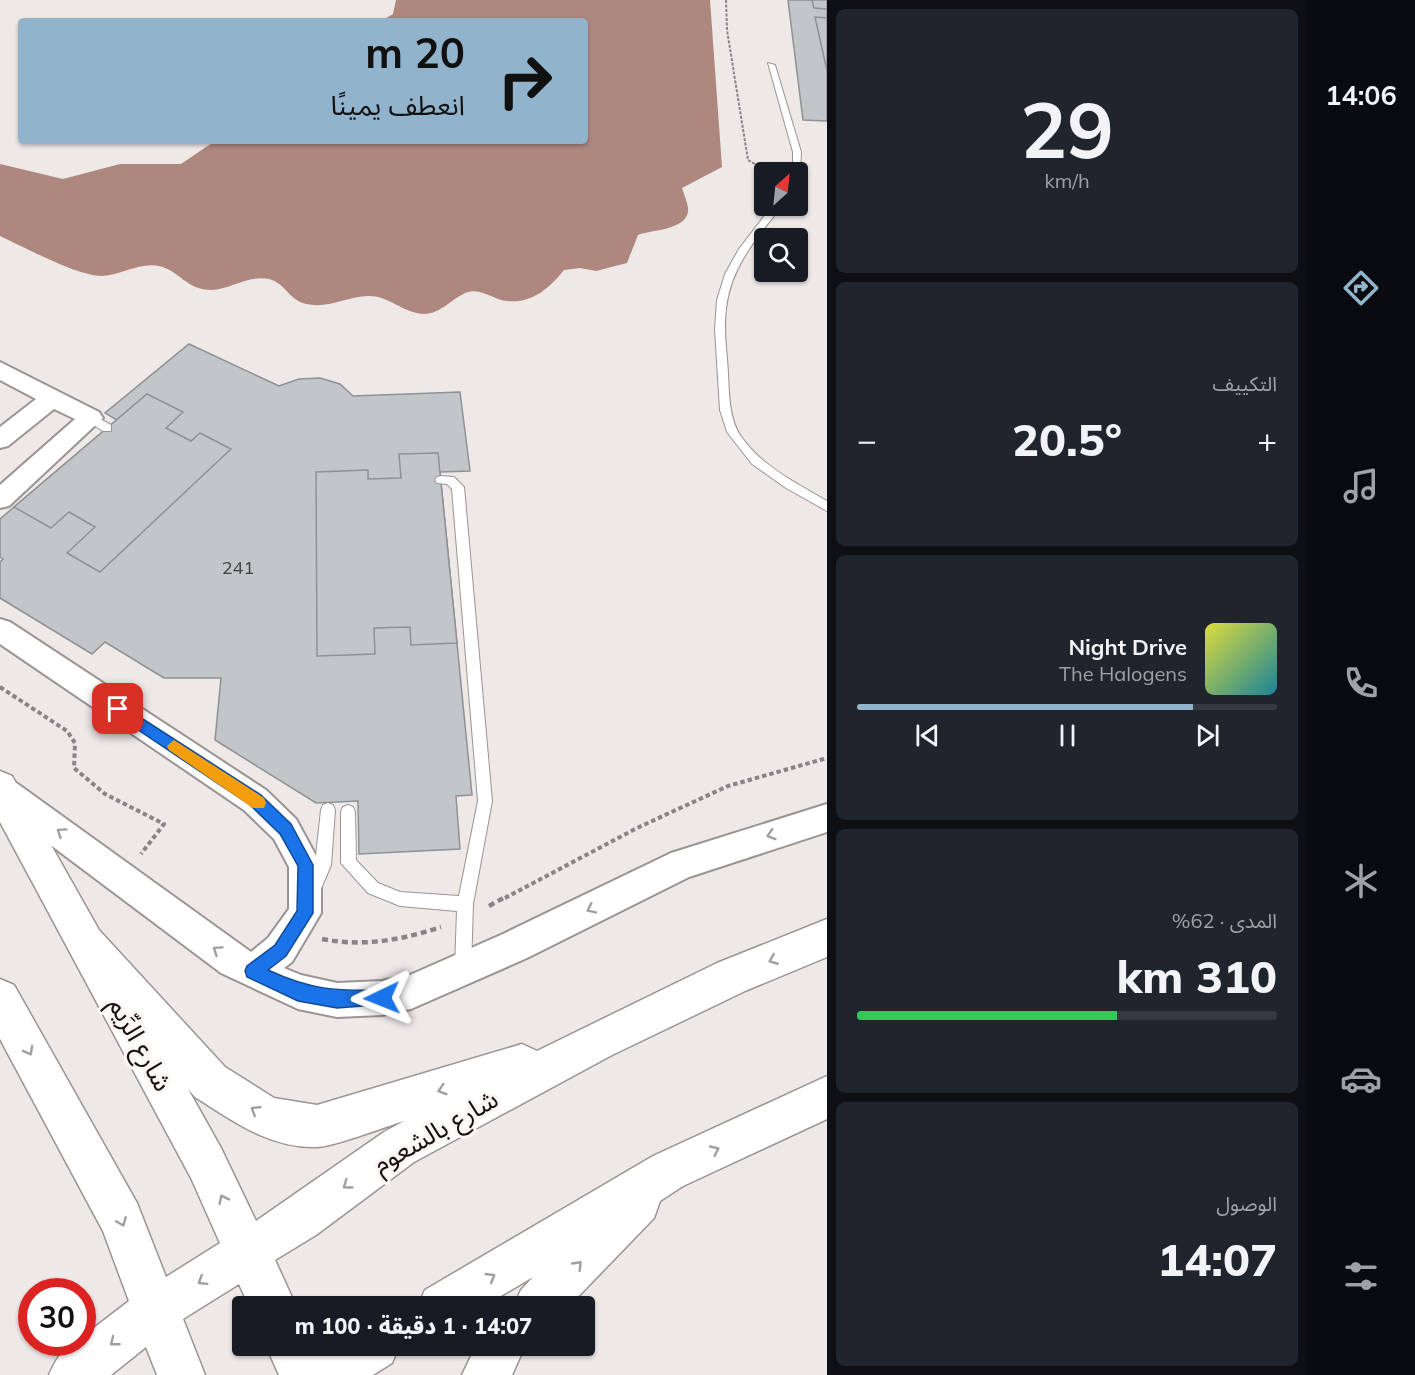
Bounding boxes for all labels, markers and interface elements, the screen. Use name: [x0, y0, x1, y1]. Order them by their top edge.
text: 20 m: [365, 26, 465, 79]
icon: right: [486, 42, 564, 120]
text: 14:06: [1325, 78, 1397, 112]
text: 29: [1020, 80, 1114, 178]
text: انعطف يمينًا: [331, 88, 465, 122]
north arrow: [754, 162, 808, 216]
map controls: [754, 162, 808, 282]
text: km/h: [1044, 168, 1090, 193]
button: search: [754, 228, 808, 282]
icon: directions: [1340, 267, 1382, 309]
text: التكييف: [1213, 371, 1277, 396]
text: 20.5°: [1012, 411, 1122, 467]
text: −: [857, 419, 877, 460]
text: +: [1257, 419, 1277, 460]
icon: music: [1340, 465, 1382, 507]
house number: 241: [222, 556, 254, 579]
text: Night Drive: [1068, 633, 1187, 661]
text: The Halogens: [1059, 661, 1187, 686]
icon: phone: [1340, 662, 1382, 704]
pin: [92, 683, 143, 734]
icon: arrive: [101, 692, 134, 725]
icon: previous: [911, 719, 944, 752]
icon: pause: [1051, 719, 1084, 752]
icon: next: [1191, 719, 1224, 752]
one-way arrow: [57, 828, 68, 839]
one-way arrow: [766, 828, 777, 841]
icon: climate: [1340, 860, 1382, 902]
one-way arrow: [587, 902, 598, 913]
text: المدى · 62%: [1172, 908, 1277, 933]
one-way arrow: [212, 946, 223, 957]
text: 310 km: [1116, 948, 1277, 1004]
one-way arrow: [768, 953, 779, 965]
position arrow: [350, 966, 414, 1030]
street label: شارع الرِّيم: [98, 991, 180, 1099]
one-way arrow: [21, 1044, 33, 1055]
icon: car: [1340, 1058, 1382, 1100]
street label: شارع بالشعوم: [366, 1082, 506, 1184]
one-way arrow: [437, 1083, 448, 1095]
one-way arrow: [251, 1106, 261, 1118]
one-way arrow: [709, 1145, 720, 1157]
one-way arrow: [343, 1178, 354, 1189]
text: الوصول: [1216, 1191, 1277, 1216]
one-way arrow: [219, 1194, 231, 1205]
one-way arrow: [115, 1215, 127, 1226]
text: 14:07: [1157, 1231, 1277, 1287]
icon: filters: [1340, 1255, 1382, 1297]
one-way arrow: [571, 1261, 582, 1271]
one-way arrow: [485, 1272, 495, 1284]
one-way arrow: [198, 1273, 208, 1285]
speed limit sign: 30: [18, 1278, 96, 1356]
text: 14:07 · 1 دقيقة · 100 m: [295, 1312, 532, 1340]
one-way arrow: [110, 1335, 121, 1346]

